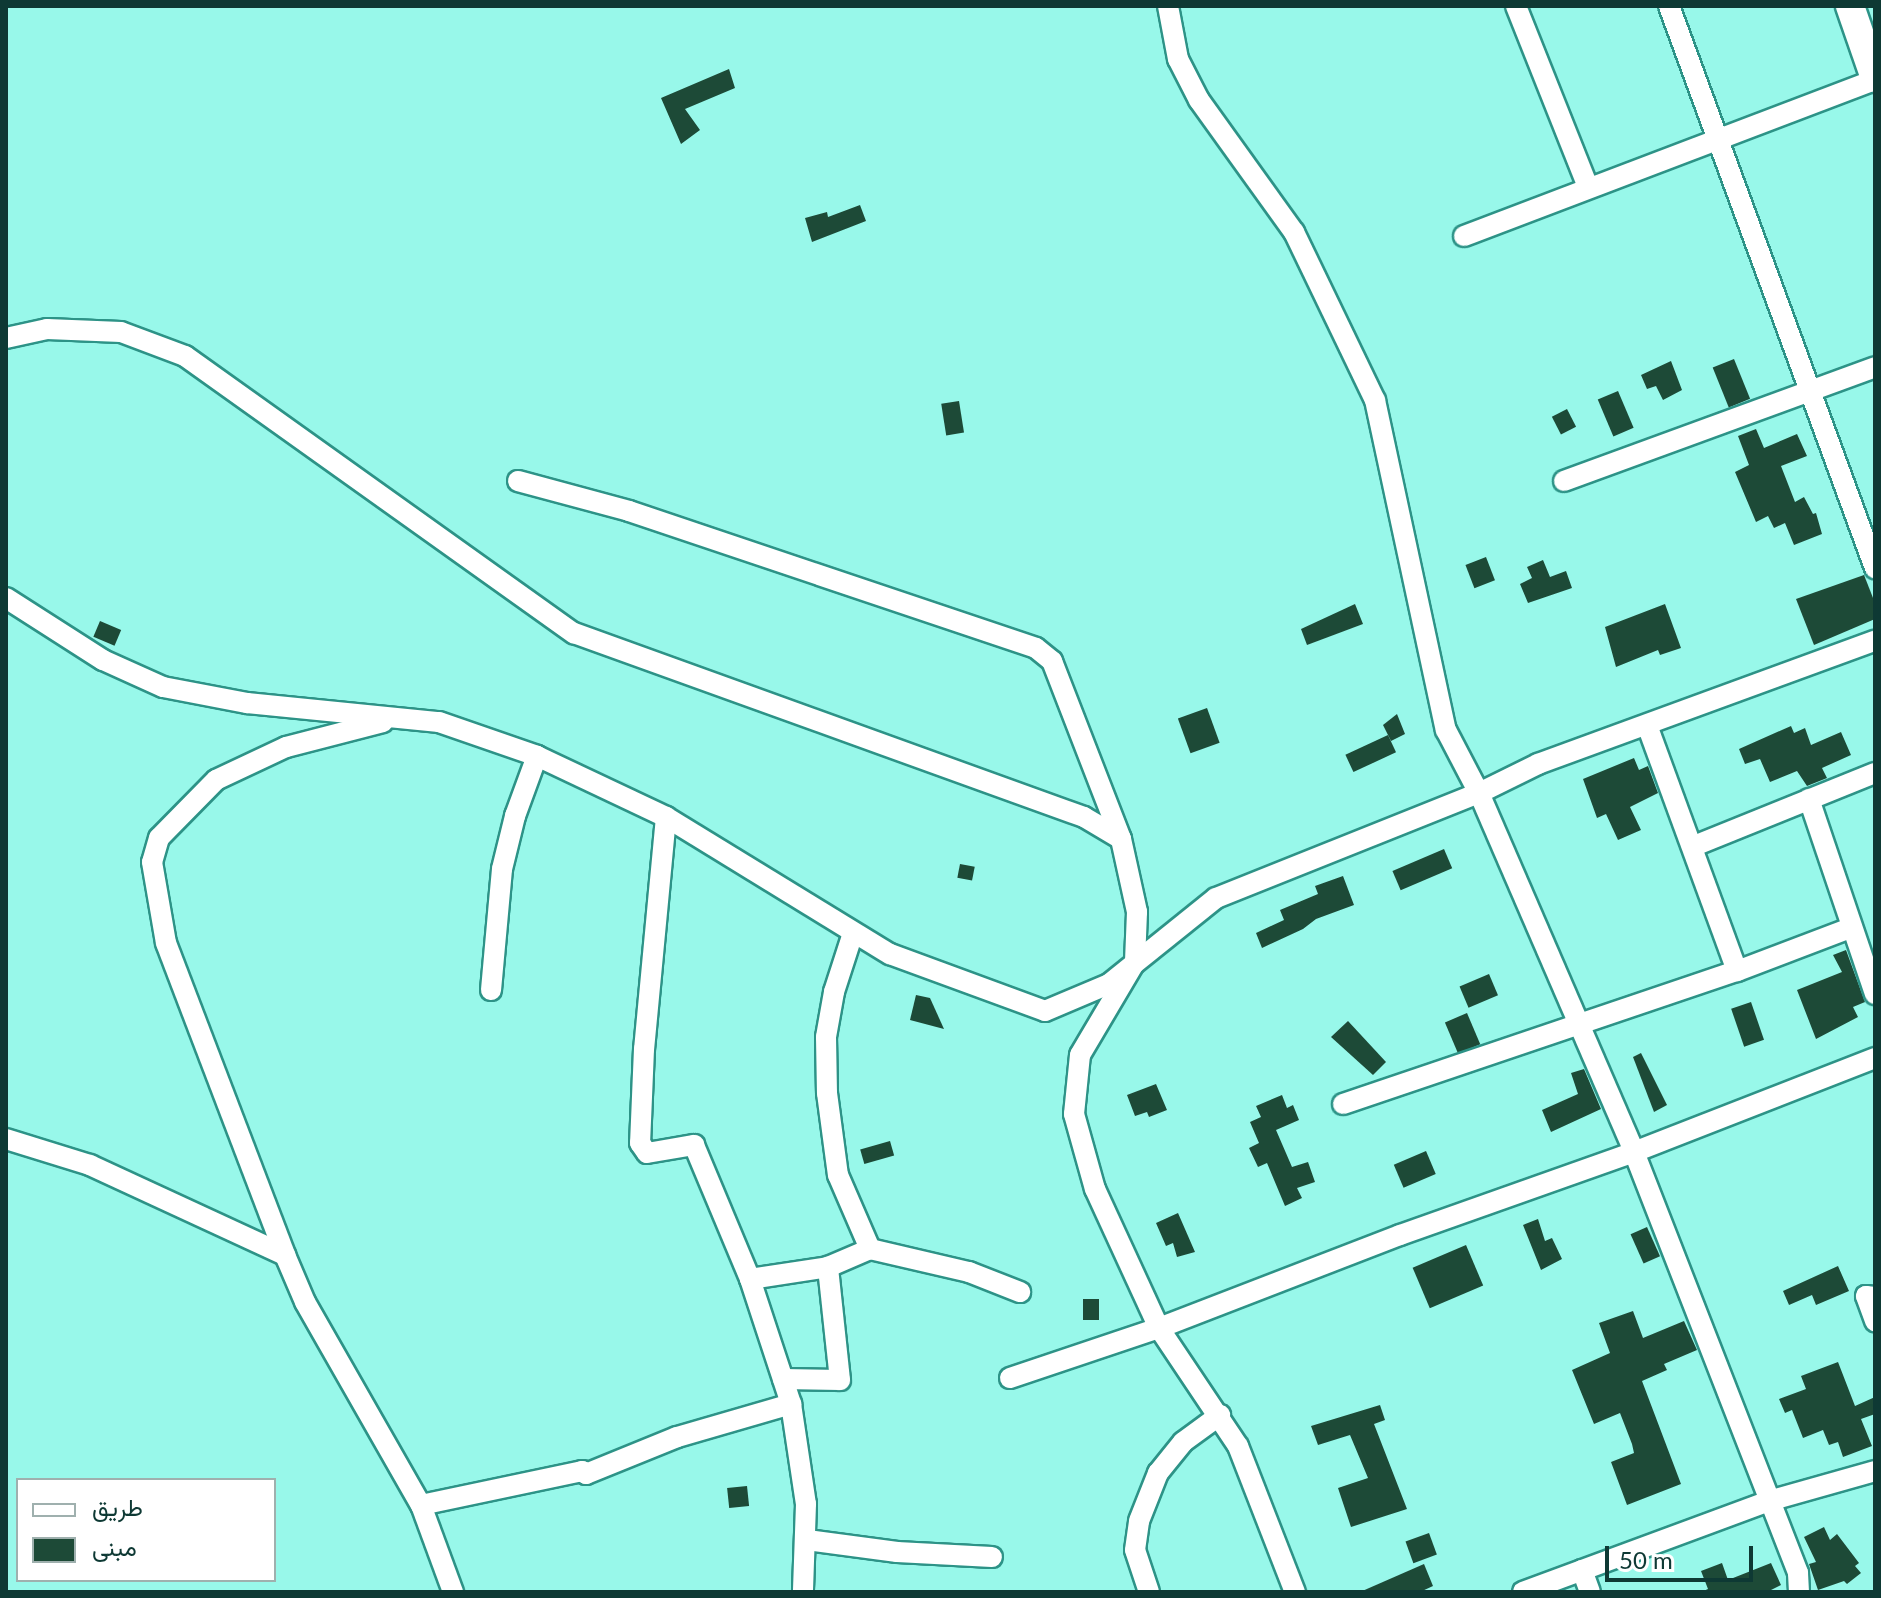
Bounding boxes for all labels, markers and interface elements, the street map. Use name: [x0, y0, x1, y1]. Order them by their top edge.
legend: [16, 1478, 276, 1582]
text: طريق: [92, 1492, 143, 1521]
scale bar: [1609, 1530, 1757, 1580]
text: مبنى: [92, 1532, 137, 1561]
text: 50 m: [1619, 1545, 1673, 1574]

